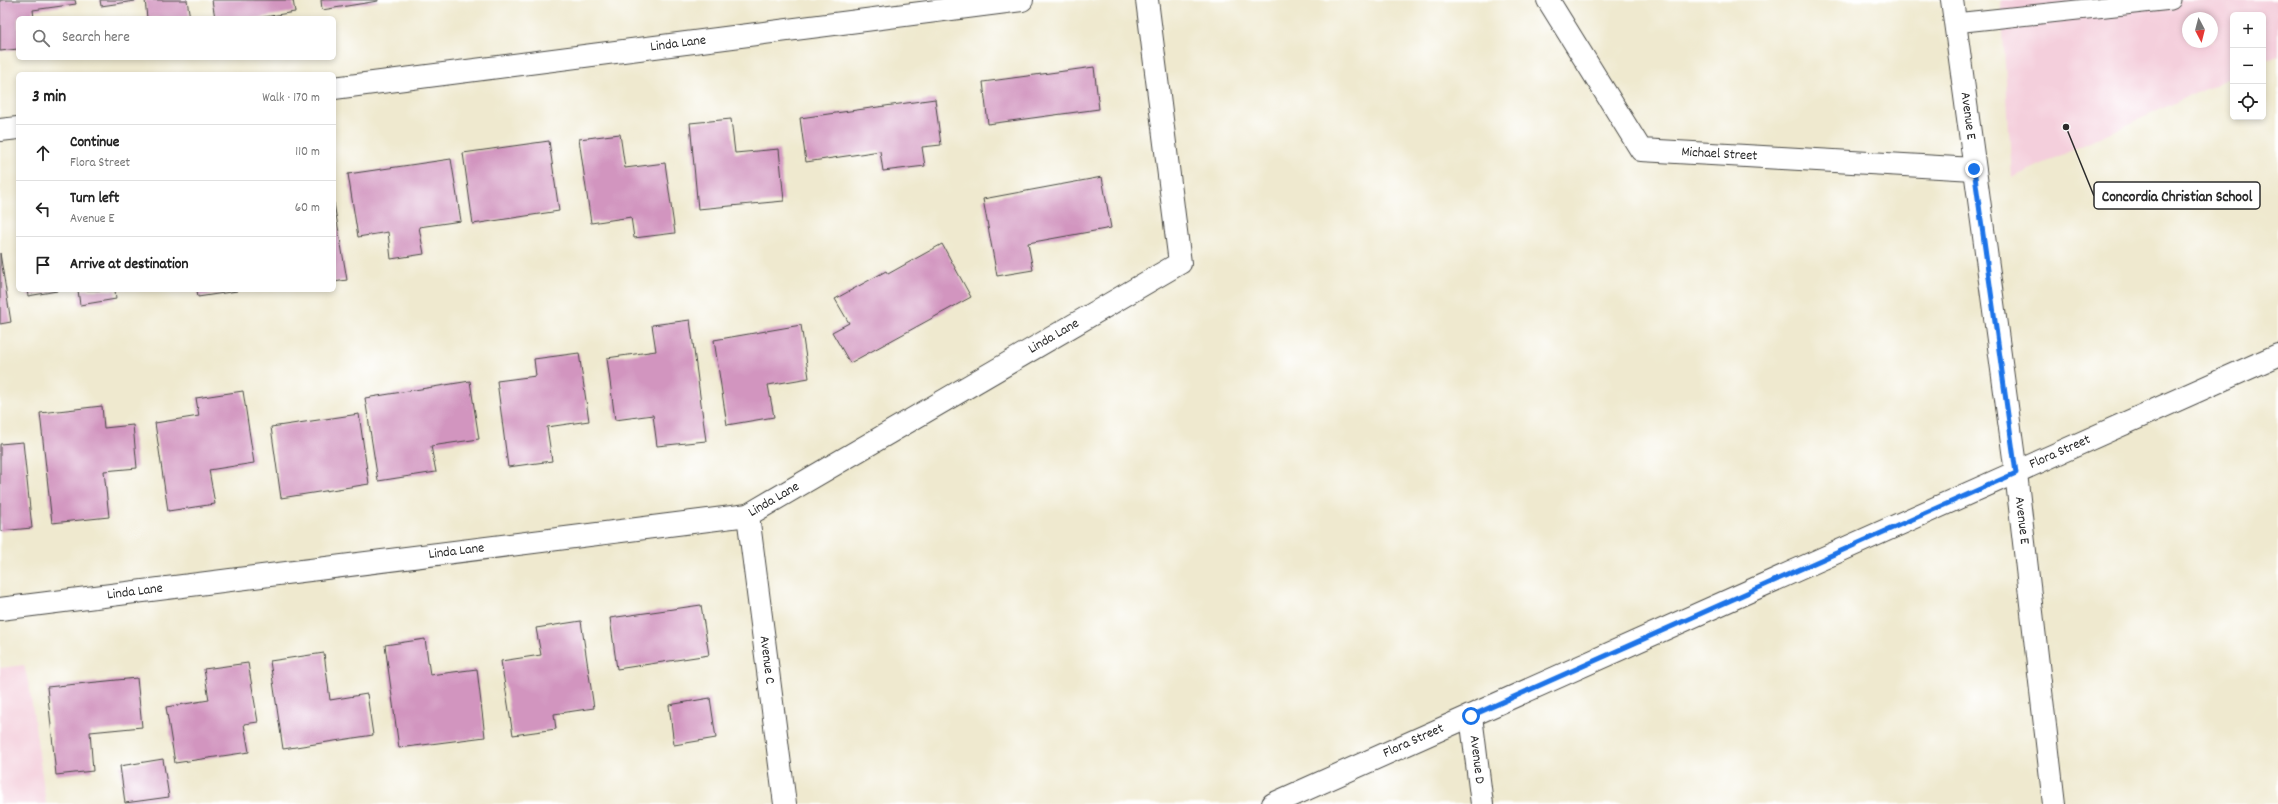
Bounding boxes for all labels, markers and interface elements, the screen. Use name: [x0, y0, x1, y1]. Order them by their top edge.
north arrow: [2182, 12, 2218, 48]
map controls: [2230, 12, 2266, 120]
button: +: [2230, 12, 2266, 48]
search box: [16, 16, 336, 60]
icon: search: [30, 27, 52, 49]
text: Search here: [62, 27, 130, 49]
street label: Linda Lane: [649, 30, 707, 57]
button: −: [2230, 48, 2266, 84]
button: locate: [2230, 84, 2266, 120]
text: 3 min: [32, 86, 66, 110]
text: Walk · 170 m: [262, 89, 320, 108]
street label: Avenue E: [1955, 91, 1981, 142]
text: Continue: [70, 132, 119, 154]
icon: ahead: [32, 142, 54, 164]
street label: Michael Street: [1681, 142, 1758, 167]
text: 110 m: [295, 143, 320, 162]
text: Flora Street: [70, 154, 130, 173]
route end: [1965, 160, 1983, 178]
callout: Concordia Christian School: [2094, 182, 2260, 209]
text: Concordia Christian School: [2102, 187, 2253, 209]
text: Turn left: [70, 188, 119, 210]
icon: left: [32, 198, 54, 220]
text: 60 m: [295, 199, 320, 218]
text: Avenue E: [70, 210, 114, 229]
icon: arrive: [32, 254, 54, 276]
text: Arrive at destination: [70, 254, 188, 276]
street label: Linda Lane: [1025, 314, 1083, 359]
street label: Flora Street: [2026, 430, 2094, 475]
street label: Linda Lane: [745, 477, 803, 523]
street label: Avenue E: [2009, 495, 2034, 546]
street label: Linda Lane: [427, 538, 485, 565]
street label: Linda Lane: [106, 579, 164, 605]
street label: Avenue C: [754, 634, 780, 685]
route start: [1462, 707, 1480, 725]
street label: Flora Street: [1380, 719, 1447, 764]
street label: Avenue D: [1464, 734, 1489, 785]

